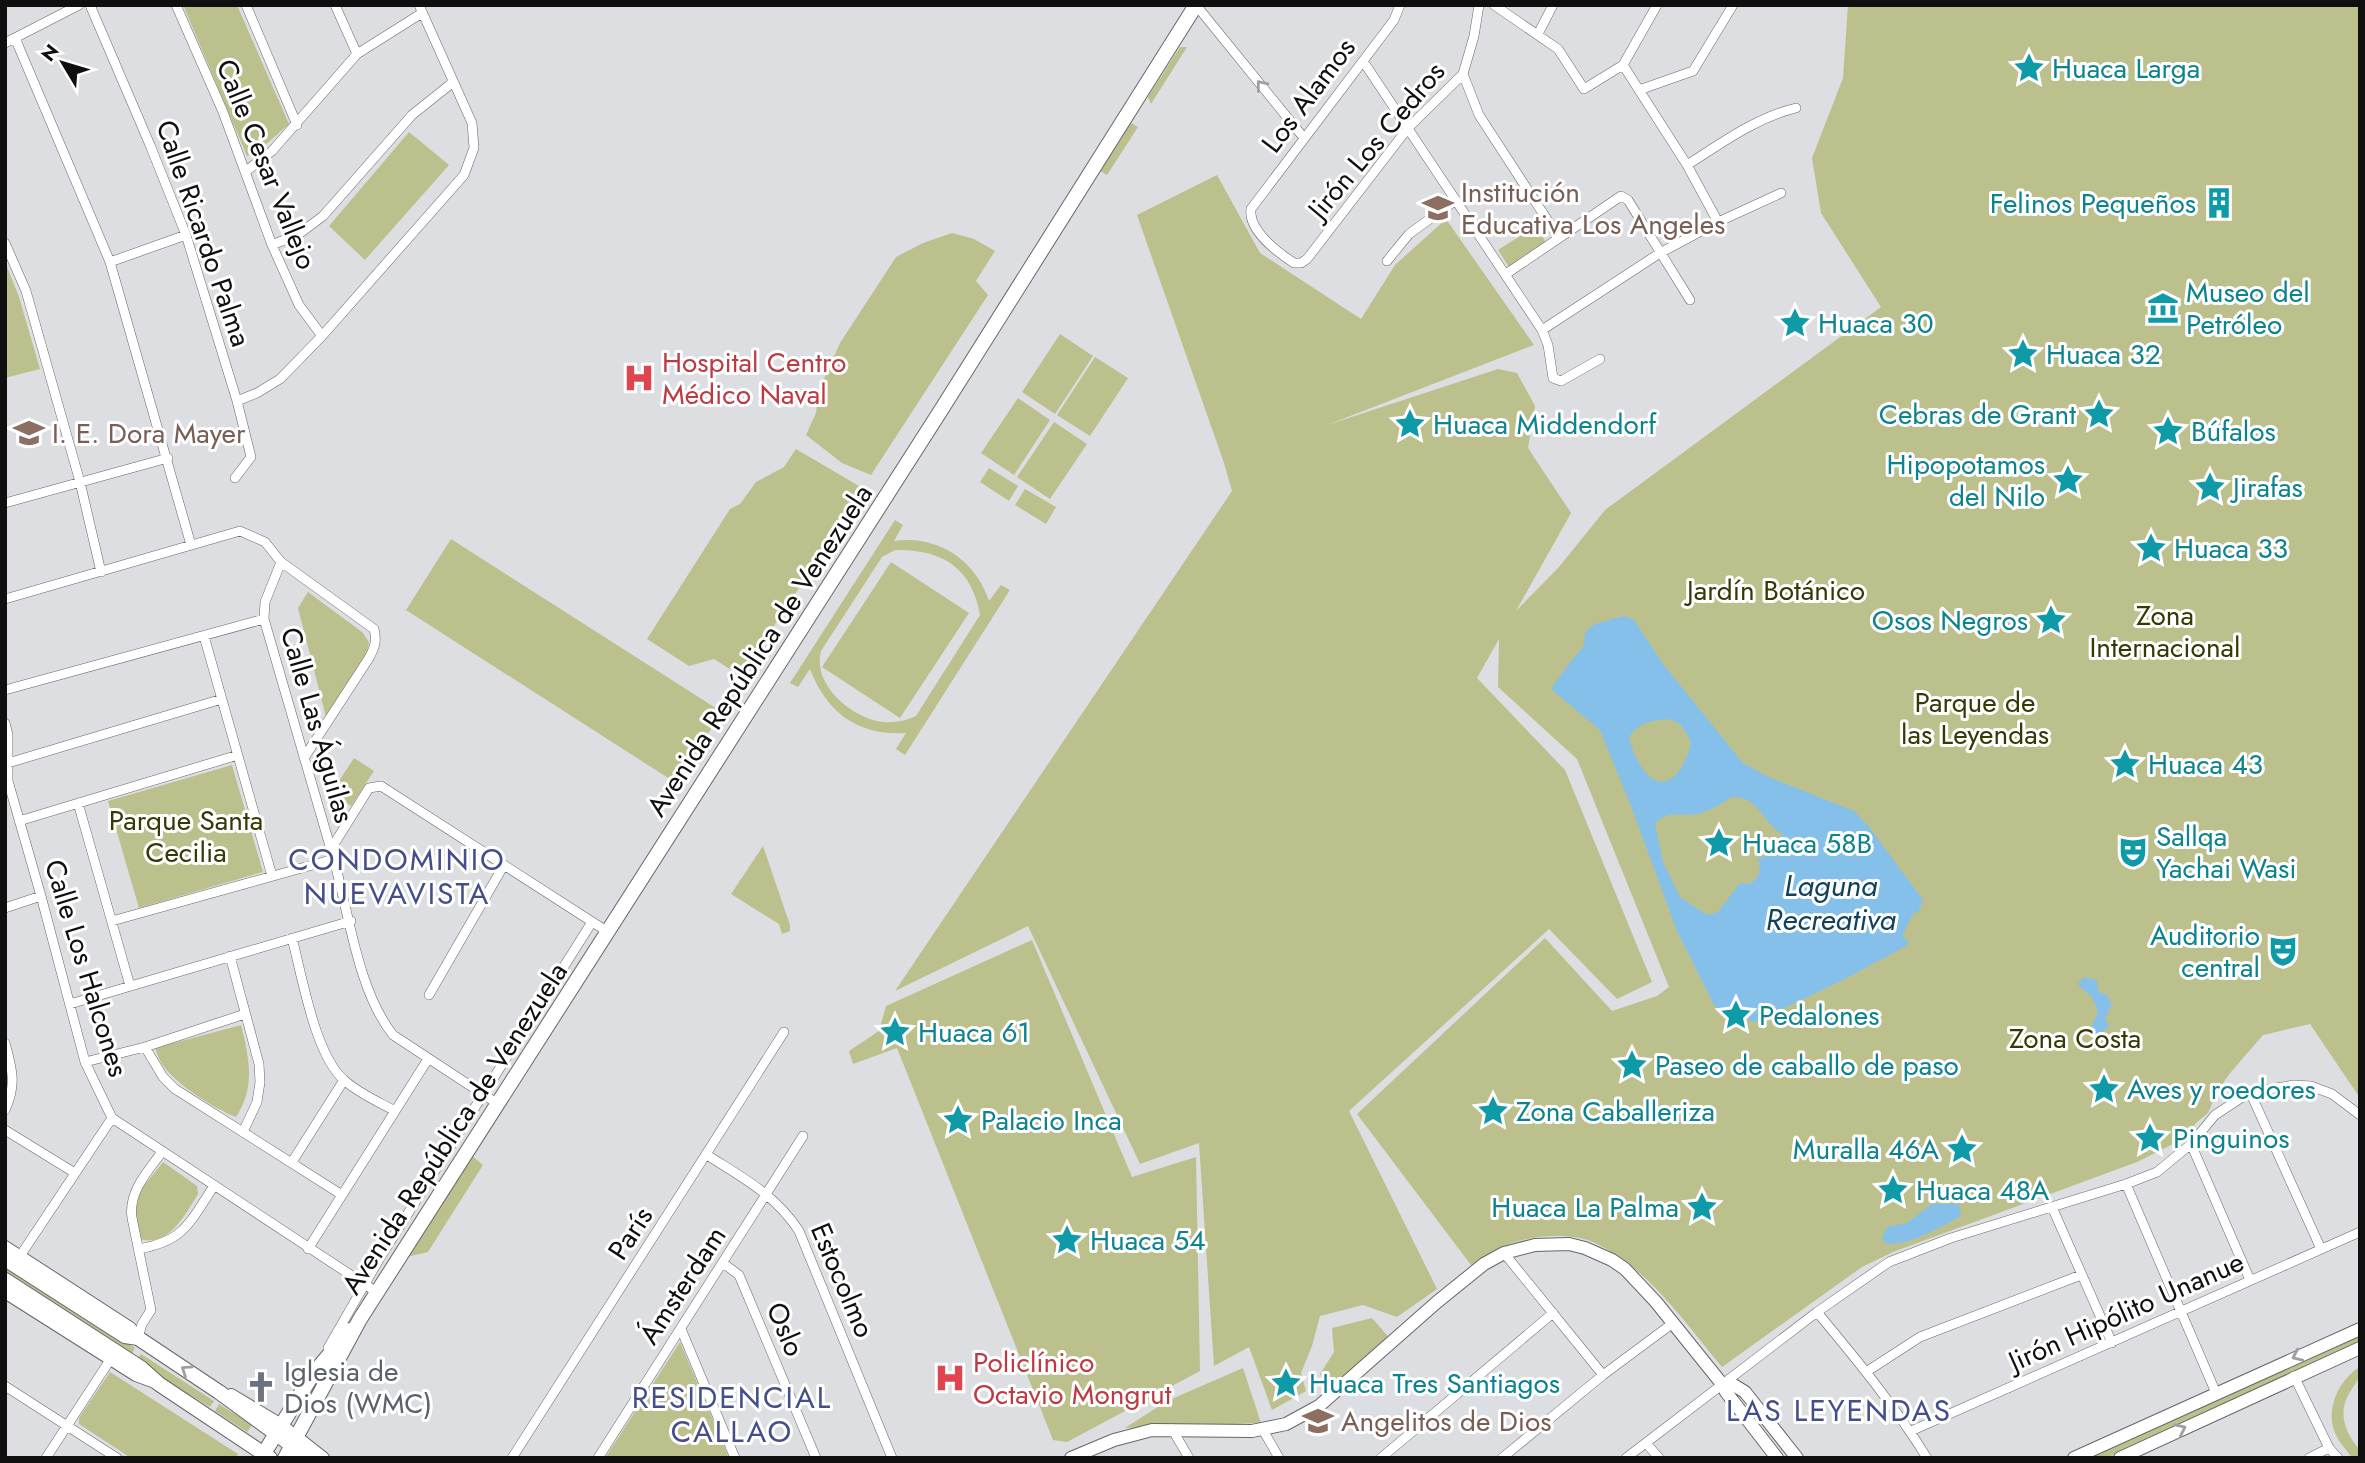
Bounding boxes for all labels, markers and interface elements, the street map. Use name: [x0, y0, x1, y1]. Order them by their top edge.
north arrow: [28, 28, 98, 98]
street label: Los Alamos: [1252, 29, 1365, 161]
text: N: [35, 39, 65, 67]
place label: Huaca Larga: [2052, 48, 2200, 89]
place icon: Huaca Larga: [2012, 51, 2046, 85]
street label: Calle Cesar Vallejo: [206, 53, 327, 275]
street label: Jirón Los Cedros: [1296, 53, 1455, 231]
one-way arrow: [1256, 81, 1269, 93]
street label: Calle Ricardo Palma: [146, 114, 262, 352]
place label: Institución Educativa Los Angeles: [1461, 172, 1725, 245]
place label: Felinos Pequeños: [1990, 183, 2196, 224]
building icon: Felinos Pequeños: [2202, 186, 2236, 220]
school or university icon: Institución Educativa Los Angeles: [1421, 191, 1455, 225]
place label: Museo del Petróleo: [2186, 272, 2310, 345]
museum icon: Museo del Petróleo: [2146, 291, 2180, 325]
place label: Huaca 30: [1818, 303, 1934, 344]
place icon: Huaca 30: [1778, 306, 1812, 340]
place label: Huaca 32: [2046, 334, 2161, 375]
place icon: Huaca 32: [2006, 337, 2040, 371]
place label: Hospital Centro Médico Naval: [662, 342, 846, 415]
hospital icon: Hospital Centro Médico Naval: [622, 361, 656, 395]
place label: Cebras de Grant: [1879, 394, 2076, 435]
place icon: Cebras de Grant: [2082, 397, 2116, 431]
place label: Huaca Middendorf: [1433, 404, 1657, 445]
place icon: Huaca Middendorf: [1393, 407, 1427, 441]
place label: Búfalos: [2191, 411, 2276, 452]
place label: I. E. Dora Mayer: [52, 413, 246, 454]
place icon: Búfalos: [2151, 414, 2185, 448]
school or university icon: I. E. Dora Mayer: [12, 416, 46, 450]
place label: Hipopotamos del Nilo: [1887, 444, 2045, 517]
place icon: Hipopotamos del Nilo: [2051, 463, 2085, 497]
place label: Jirafas: [2229, 467, 2303, 508]
place icon: Jirafas: [2193, 470, 2227, 504]
street label: Avenida República de Venezuela: [636, 476, 882, 824]
place label: Huaca 33: [2174, 528, 2288, 569]
place icon: Huaca 33: [2134, 531, 2168, 565]
park label: Jardín Botánico: [1683, 570, 1865, 611]
park label: Zona Internacional: [2089, 595, 2241, 668]
place label: Osos Negros: [1872, 600, 2028, 641]
place icon: Osos Negros: [2034, 603, 2068, 637]
street label: Calle Las Águilas: [270, 623, 365, 828]
park label: Parque de las Leyendas: [1901, 682, 2049, 755]
place label: Huaca 43: [2148, 744, 2263, 785]
place icon: Huaca 43: [2108, 747, 2142, 781]
park label: Parque Santa Cecilia: [109, 800, 263, 873]
place label: Sallqa Yachai Wasi: [2156, 816, 2297, 889]
place label: Huaca 58B: [1742, 823, 1872, 864]
place icon: Huaca 58B: [1702, 826, 1736, 860]
theatre icon: Sallqa Yachai Wasi: [2116, 835, 2150, 869]
district label: CONDOMINIO NUEVAVISTA: [288, 838, 506, 915]
street label: Calle Los Halcones: [34, 855, 139, 1082]
water label: Laguna Recreativa: [1766, 864, 1897, 941]
place label: Auditorio central: [2150, 915, 2260, 988]
theatre icon: Auditorio central: [2266, 934, 2300, 968]
street label: Avenida República de Venezuela: [331, 954, 577, 1302]
place label: Pedalones: [1759, 995, 1880, 1036]
place icon: Pedalones: [1719, 998, 1753, 1032]
place label: Huaca 61: [918, 1012, 1030, 1053]
place icon: Huaca 61: [878, 1015, 912, 1049]
park label: Zona Costa: [2009, 1018, 2141, 1059]
place label: Paseo de caballo de paso: [1655, 1045, 1959, 1086]
place icon: Paseo de caballo de paso: [1615, 1048, 1649, 1082]
place label: Aves y roedores: [2127, 1069, 2316, 1110]
place icon: Aves y roedores: [2087, 1072, 2121, 1106]
place label: Zona Caballeriza: [1516, 1091, 1715, 1132]
place icon: Zona Caballeriza: [1476, 1094, 1510, 1128]
place label: Palacio Inca: [981, 1100, 1122, 1141]
place icon: Palacio Inca: [941, 1103, 975, 1137]
place label: Pinguinos: [2173, 1118, 2290, 1159]
place icon: Pinguinos: [2133, 1121, 2167, 1155]
place label: Muralla 46A: [1793, 1129, 1940, 1170]
place icon: Muralla 46A: [1945, 1132, 1979, 1166]
place label: Huaca 48A: [1916, 1170, 2050, 1211]
place icon: Huaca 48A: [1876, 1173, 1910, 1207]
place label: Huaca La Palma: [1491, 1187, 1679, 1228]
place icon: Huaca La Palma: [1685, 1190, 1719, 1224]
street label: París: [598, 1199, 663, 1268]
street label: Estocolmo: [800, 1217, 885, 1344]
street label: Ámsterdam: [629, 1218, 736, 1352]
place label: Huaca 54: [1090, 1220, 1206, 1261]
place icon: Huaca 54: [1050, 1223, 1084, 1257]
street label: Jirón Hipólito Unanue: [1998, 1241, 2250, 1383]
street label: Oslo: [756, 1296, 815, 1363]
place label: Policlínico Octavio Mongrut: [973, 1342, 1172, 1415]
one-way arrow: [2292, 1348, 2304, 1362]
place label: Iglesia de Dios (WMC): [284, 1351, 432, 1424]
hospital icon: Policlínico Octavio Mongrut: [933, 1361, 967, 1395]
place label: Huaca Tres Santiagos: [1309, 1363, 1560, 1404]
one-way arrow: [181, 1366, 194, 1378]
place icon: Huaca Tres Santiagos: [1269, 1366, 1303, 1400]
church icon: Iglesia de Dios (WMC): [244, 1370, 278, 1404]
district label: RESIDENCIAL CALLAO: [632, 1376, 832, 1453]
district label: LAS LEYENDAS: [1726, 1389, 1952, 1432]
place label: Angelitos de Dios: [1341, 1401, 1552, 1442]
school or university icon: Angelitos de Dios: [1301, 1404, 1335, 1438]
one-way arrow: [2174, 1423, 2187, 1437]

